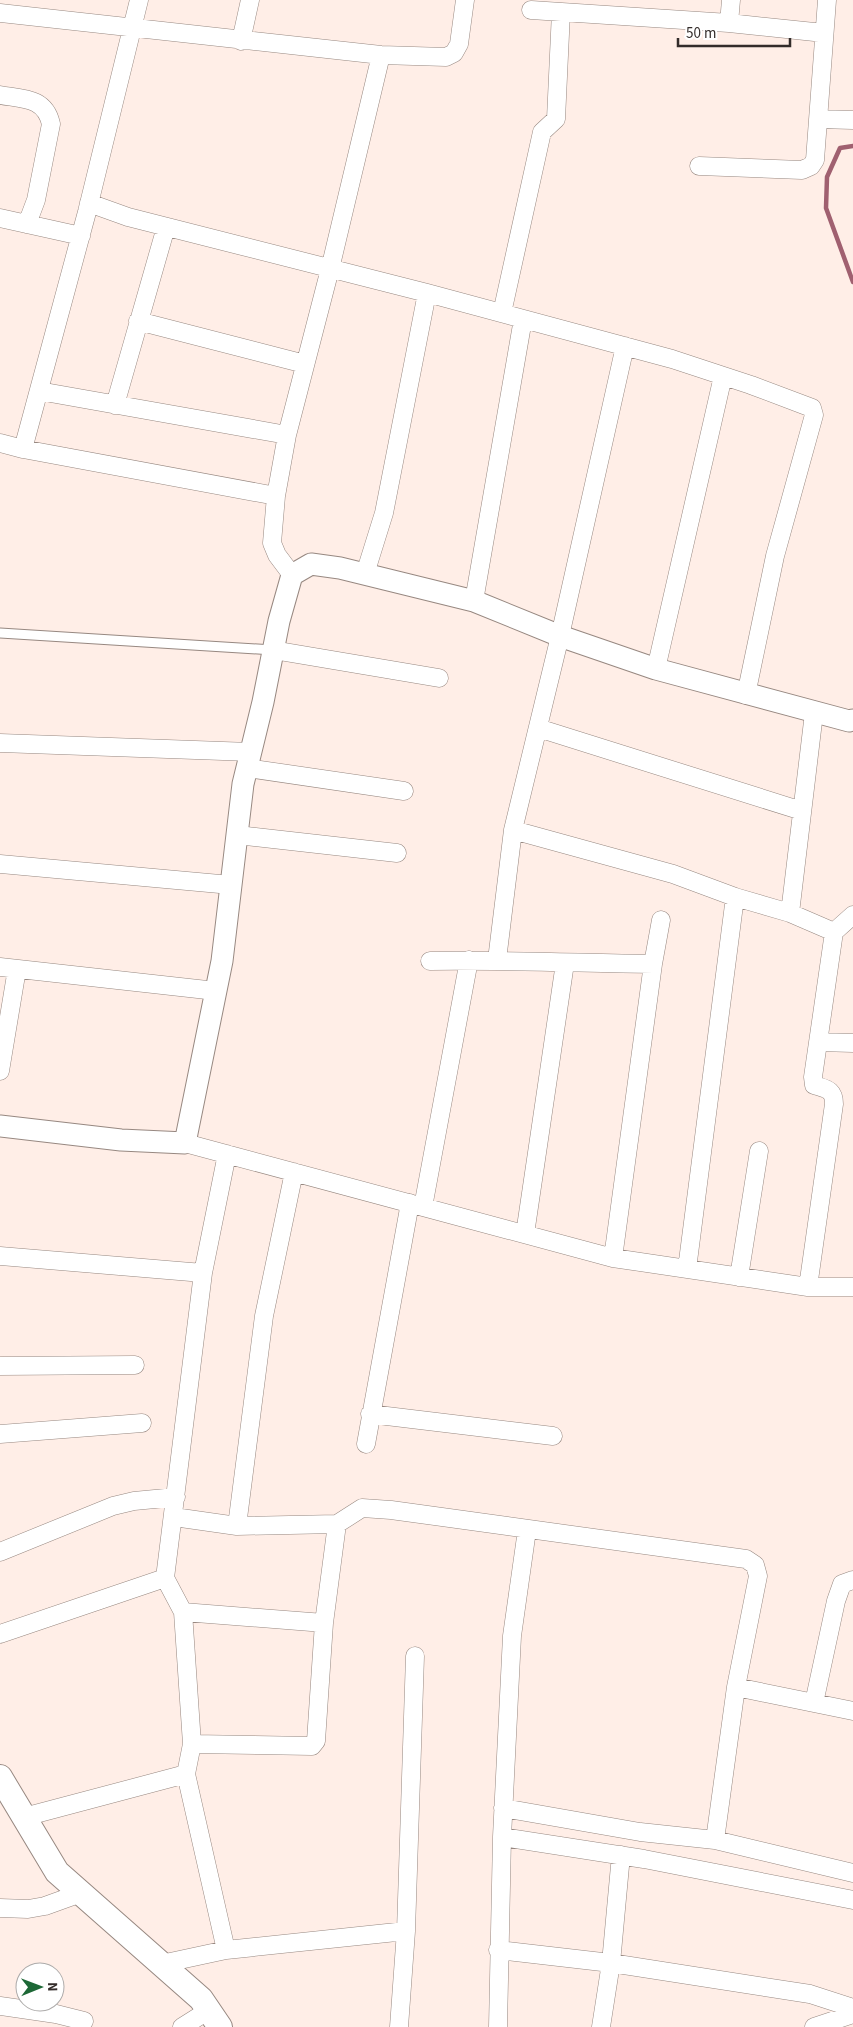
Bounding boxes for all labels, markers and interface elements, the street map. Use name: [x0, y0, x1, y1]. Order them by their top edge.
scale bar: [678, 15, 790, 47]
text: 50 m: [686, 23, 716, 44]
north arrow: [15, 1962, 65, 2012]
text: N: [42, 1982, 62, 1992]

